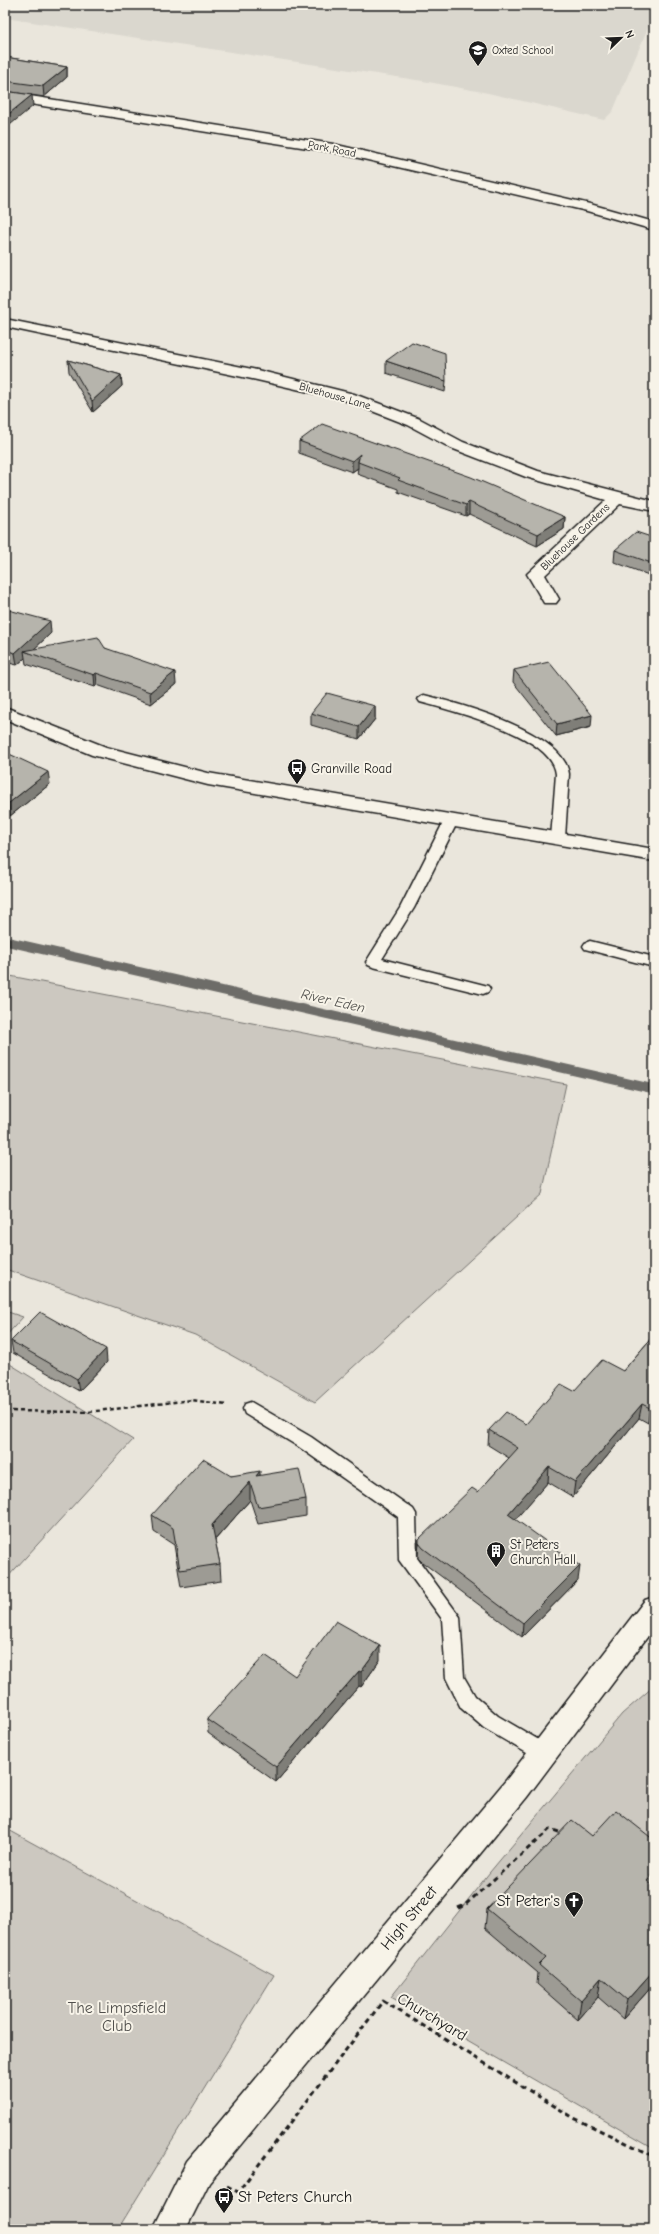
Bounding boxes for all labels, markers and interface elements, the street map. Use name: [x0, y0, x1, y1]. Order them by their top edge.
north arrow: [601, 18, 641, 58]
text: N: [622, 28, 637, 40]
school or university icon: Oxted School: [467, 39, 489, 67]
place label: Oxted School: [492, 44, 553, 57]
street label: Park Road: [307, 138, 357, 160]
street label: Bluehouse Lane: [298, 380, 373, 413]
street label: Bluehouse Gardens: [538, 500, 613, 573]
bus stop icon: Granville Road: [286, 757, 308, 785]
place label: Granville Road: [311, 761, 392, 776]
water label: River Eden: [299, 985, 367, 1017]
place label: St Peters Church Hall: [510, 1537, 576, 1567]
building icon: St Peters Church Hall: [485, 1540, 507, 1568]
street label: High Street: [377, 1882, 441, 1954]
church icon: St Peter's: [563, 1890, 585, 1918]
place label: St Peter's: [497, 1892, 560, 1910]
street label: Churchyard: [394, 1989, 470, 2045]
park label: The Limpsfield Club: [68, 1999, 166, 2035]
bus stop icon: St Peters Church: [213, 2186, 235, 2214]
place label: St Peters Church: [238, 2188, 352, 2206]

